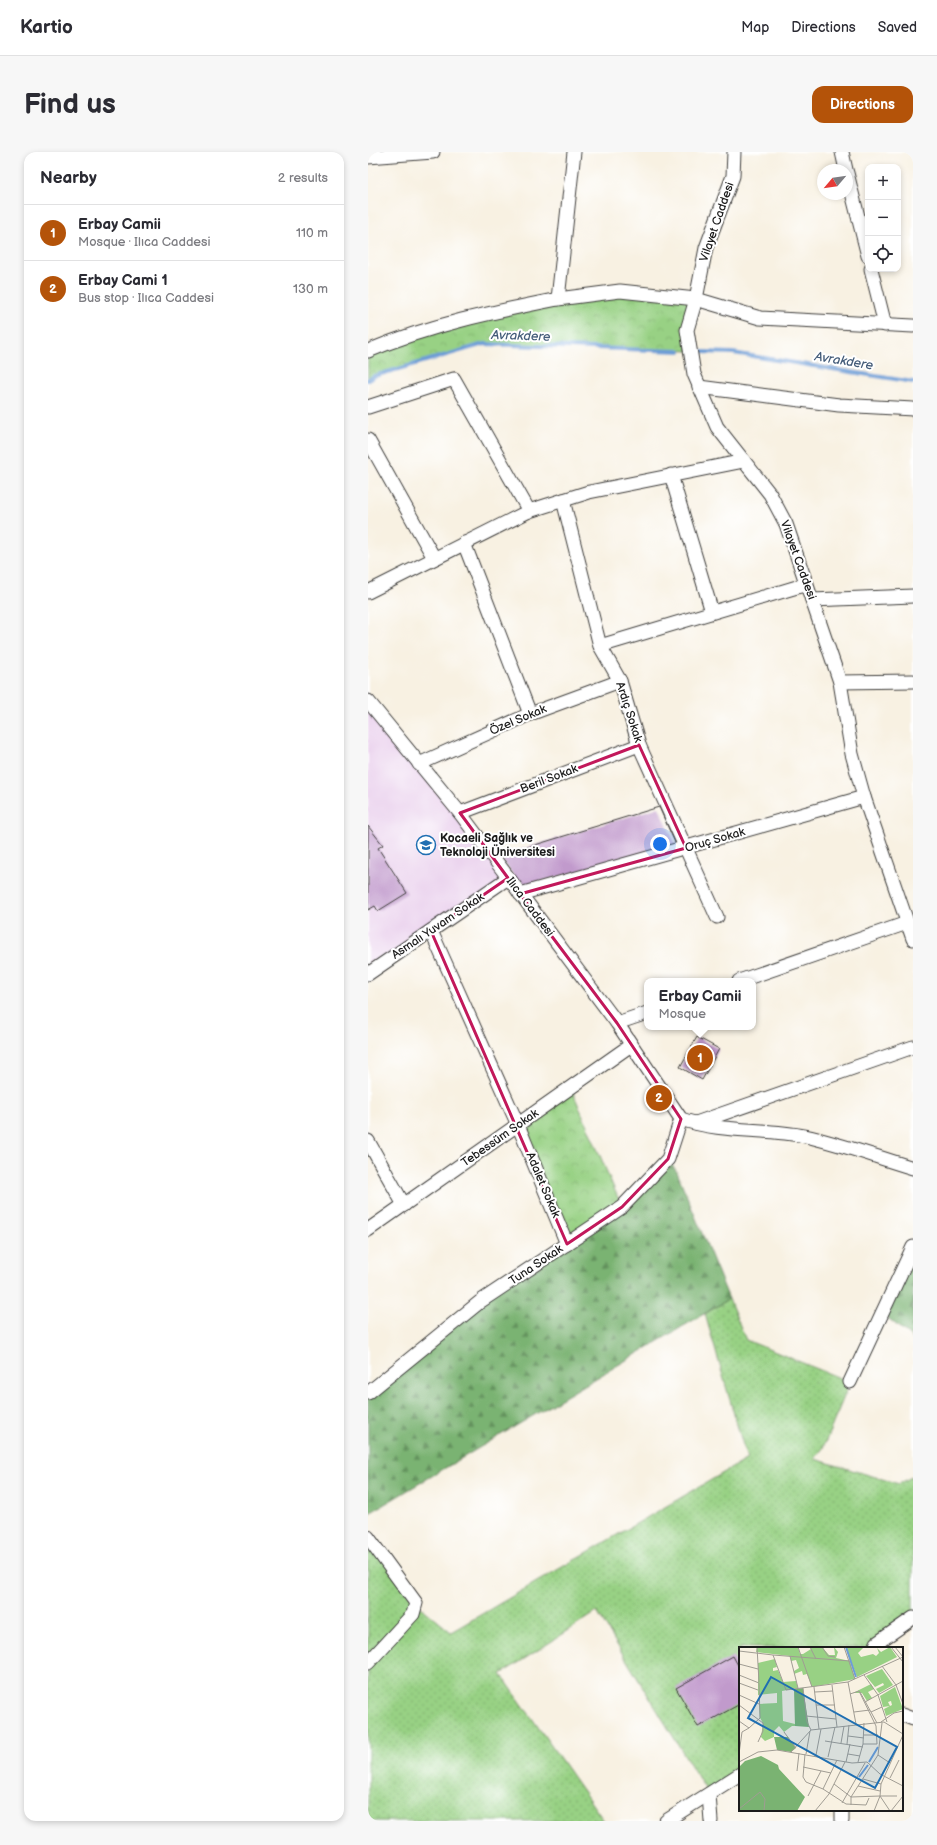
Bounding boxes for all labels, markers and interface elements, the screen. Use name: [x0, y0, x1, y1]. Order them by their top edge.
text: Kartio: [20, 16, 73, 39]
text: Map: [741, 19, 769, 36]
text: Directions: [791, 19, 856, 36]
text: Saved: [878, 19, 917, 36]
button: Directions: [812, 86, 913, 123]
text: Find us: [24, 88, 116, 121]
north arrow: [817, 164, 853, 200]
map controls: [865, 164, 901, 272]
button: +: [865, 164, 901, 200]
text: Nearby: [40, 168, 97, 188]
text: 2 results: [278, 170, 328, 186]
street label: Vilayet Caddesi: [696, 180, 738, 264]
button: −: [865, 200, 901, 236]
text: Erbay Camii: [78, 215, 161, 234]
text: 1: [50, 225, 56, 241]
text: 110 m: [296, 225, 328, 241]
text: Mosque · Ilıca Caddesi: [78, 234, 211, 250]
button: locate: [865, 236, 901, 272]
text: Erbay Cami 1: [78, 271, 168, 290]
text: 2: [49, 281, 57, 297]
text: 130 m: [293, 281, 328, 297]
text: Bus stop · Ilıca Caddesi: [78, 290, 214, 306]
water label: Avrakdere: [490, 327, 551, 345]
water label: Avrakdere: [813, 348, 875, 374]
street label: Vilayet Caddesi: [777, 518, 819, 602]
street label: Ardıç Sokak: [612, 680, 646, 744]
street label: Özel Sokak: [487, 700, 549, 739]
street label: Beril Sokak: [518, 761, 580, 797]
street label: Oruç Sokak: [683, 824, 747, 856]
place label: Kocaeli Sağlık ve Teknoloji Üniversitesi: [440, 831, 555, 860]
school or university icon: Kocaeli Sağlık ve Teknoloji Üniversitesi: [415, 834, 437, 856]
your location: [650, 834, 670, 854]
street label: Ilıca Caddesi: [503, 874, 557, 940]
street label: Asmalı Yuvam Sokak: [389, 889, 487, 963]
popup: [644, 978, 756, 1030]
text: Erbay Camii: [658, 987, 742, 1006]
text: Mosque: [658, 1006, 706, 1022]
pin: 1: [687, 1043, 713, 1073]
pin: 2: [646, 1083, 672, 1113]
street label: Tebessüm Sokak: [458, 1106, 542, 1170]
street label: Adalet Sokak: [523, 1150, 564, 1220]
street label: Tuna Sokak: [506, 1241, 566, 1289]
inset map: [739, 1647, 903, 1811]

